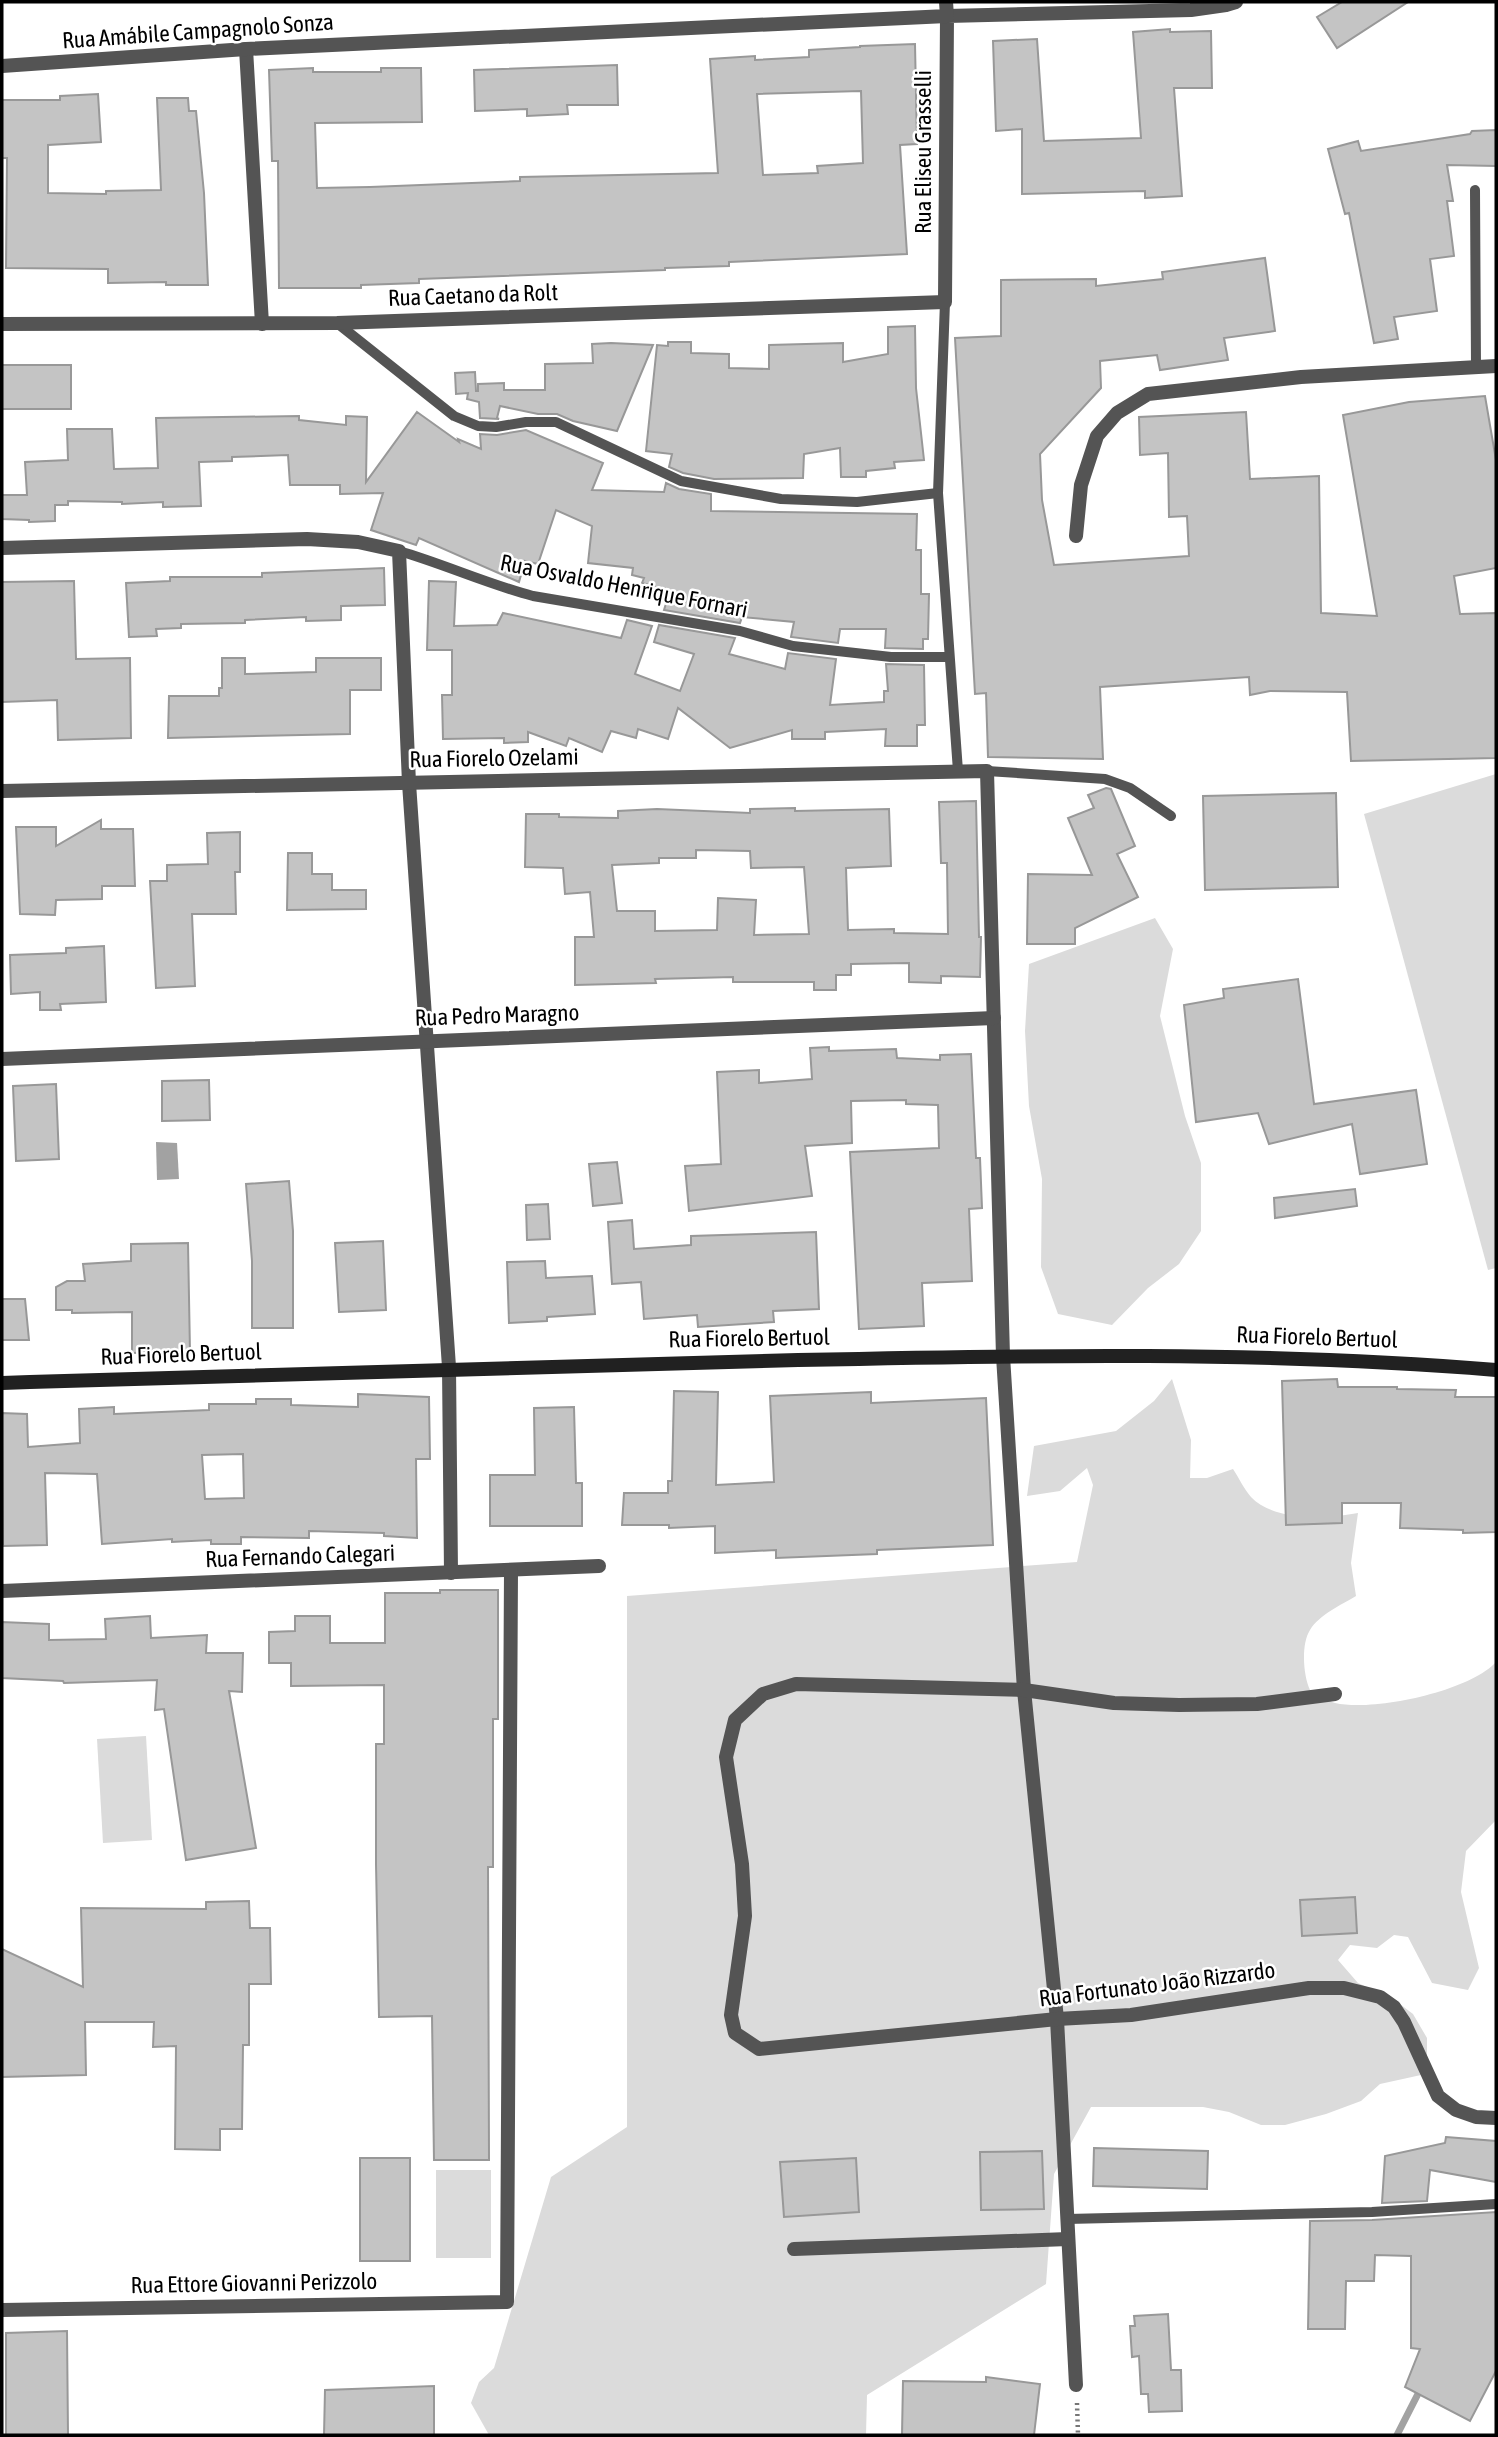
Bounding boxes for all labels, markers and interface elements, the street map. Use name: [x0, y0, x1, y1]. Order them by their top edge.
street label: Rua Amábile Campagnolo Sonza: [61, 9, 335, 53]
street label: Rua Eliseu Grasselli: [910, 70, 936, 234]
street label: Rua Caetano da Rolt: [388, 279, 558, 311]
street label: Rua Osvaldo Henrique Fornari: [498, 549, 750, 623]
street label: Rua Fiorelo Ozelami: [409, 744, 579, 772]
street label: Rua Pedro Maragno: [414, 999, 580, 1031]
street label: Rua Fiorelo Bertuol: [1236, 1321, 1398, 1353]
street label: Rua Fiorelo Bertuol: [668, 1324, 830, 1352]
street label: Rua Fiorelo Bertuol: [100, 1338, 262, 1370]
street label: Rua Fernando Calegari: [205, 1540, 395, 1572]
street label: Rua Fortunato João Rizzardo: [1037, 1957, 1277, 2011]
street label: Rua Ettore Giovanni Perizzolo: [130, 2268, 378, 2298]

